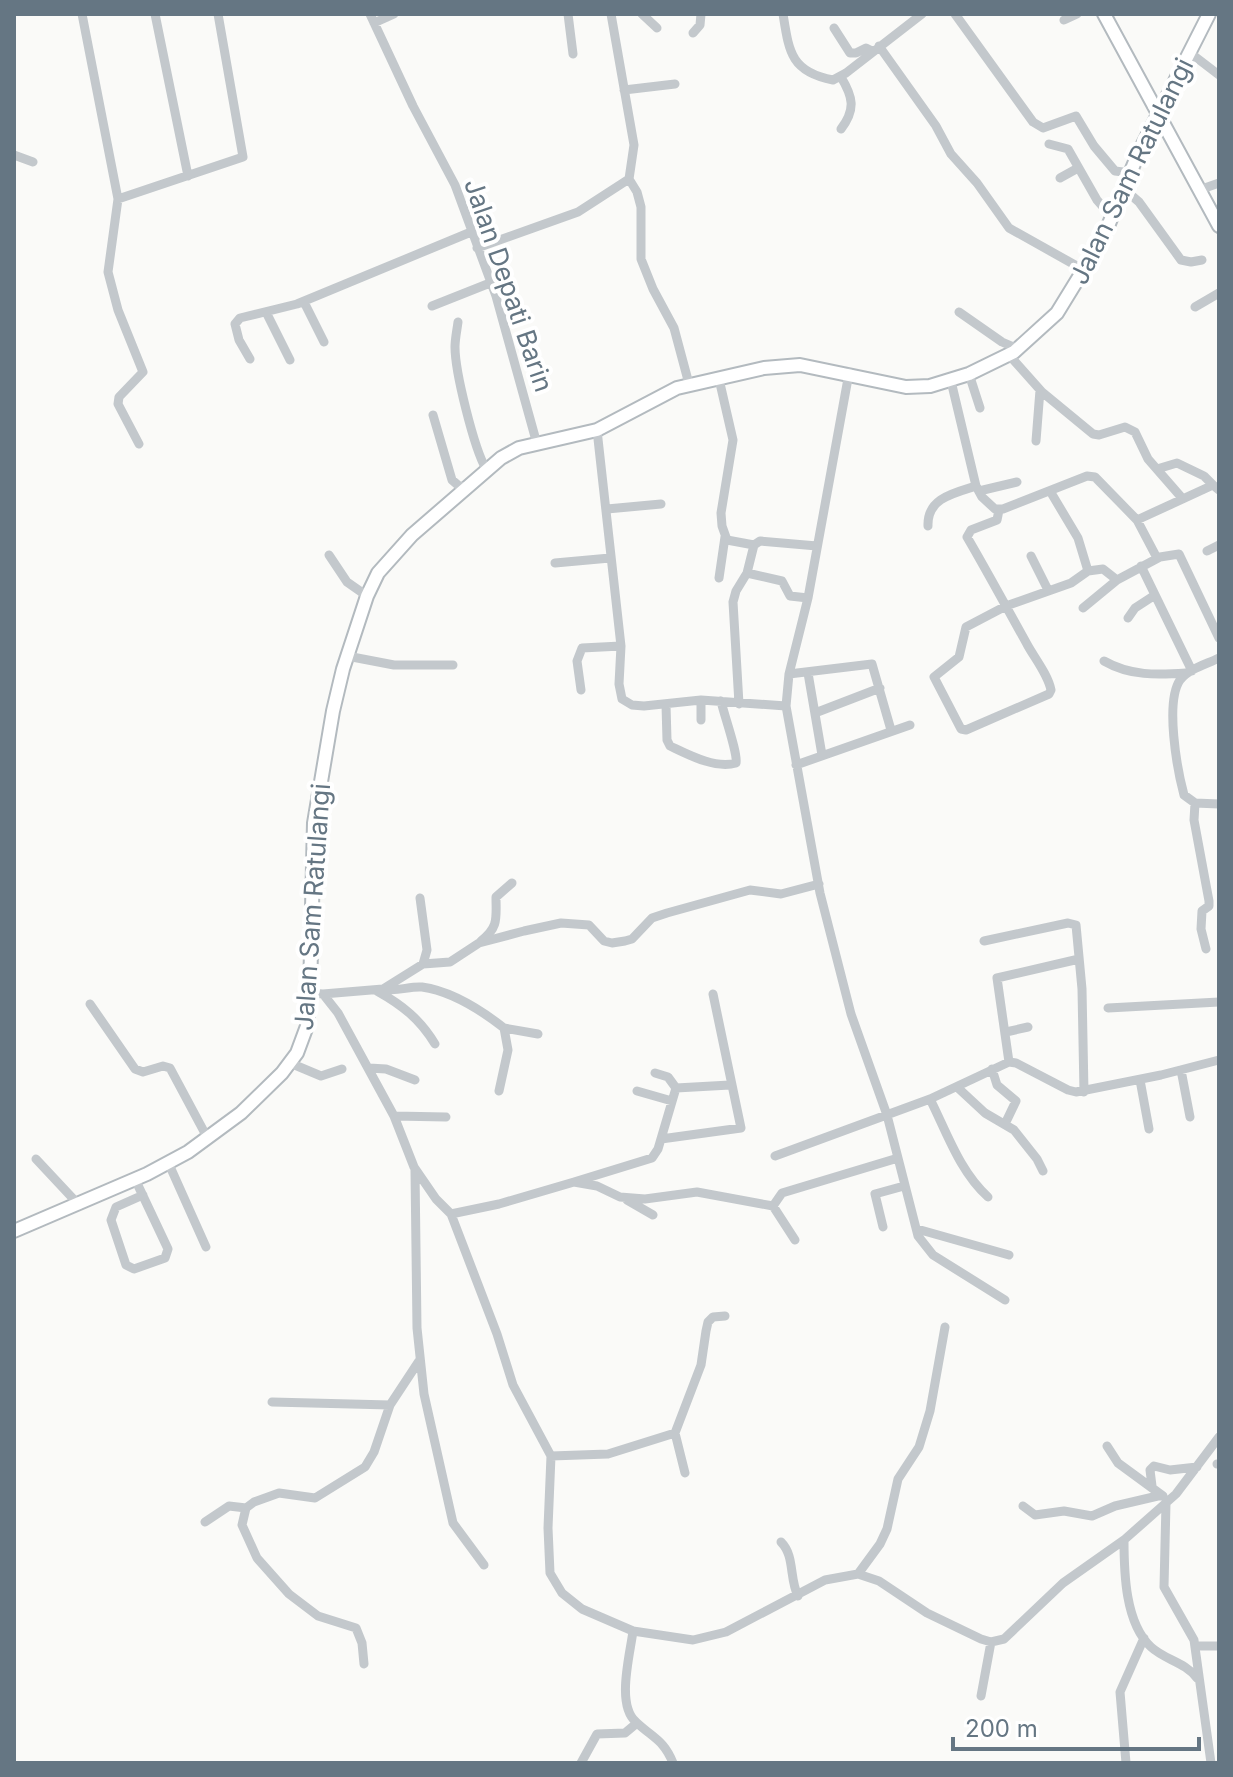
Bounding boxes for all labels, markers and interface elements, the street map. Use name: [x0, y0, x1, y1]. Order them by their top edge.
street label: Jalan Sam Ratulangi: [1063, 53, 1199, 289]
street label: Jalan Depati Barin: [458, 174, 560, 396]
street label: Jalan Sam Ratulangi: [288, 782, 336, 1032]
scale bar: [953, 1701, 1199, 1751]
text: 200 m: [965, 1714, 1038, 1743]

